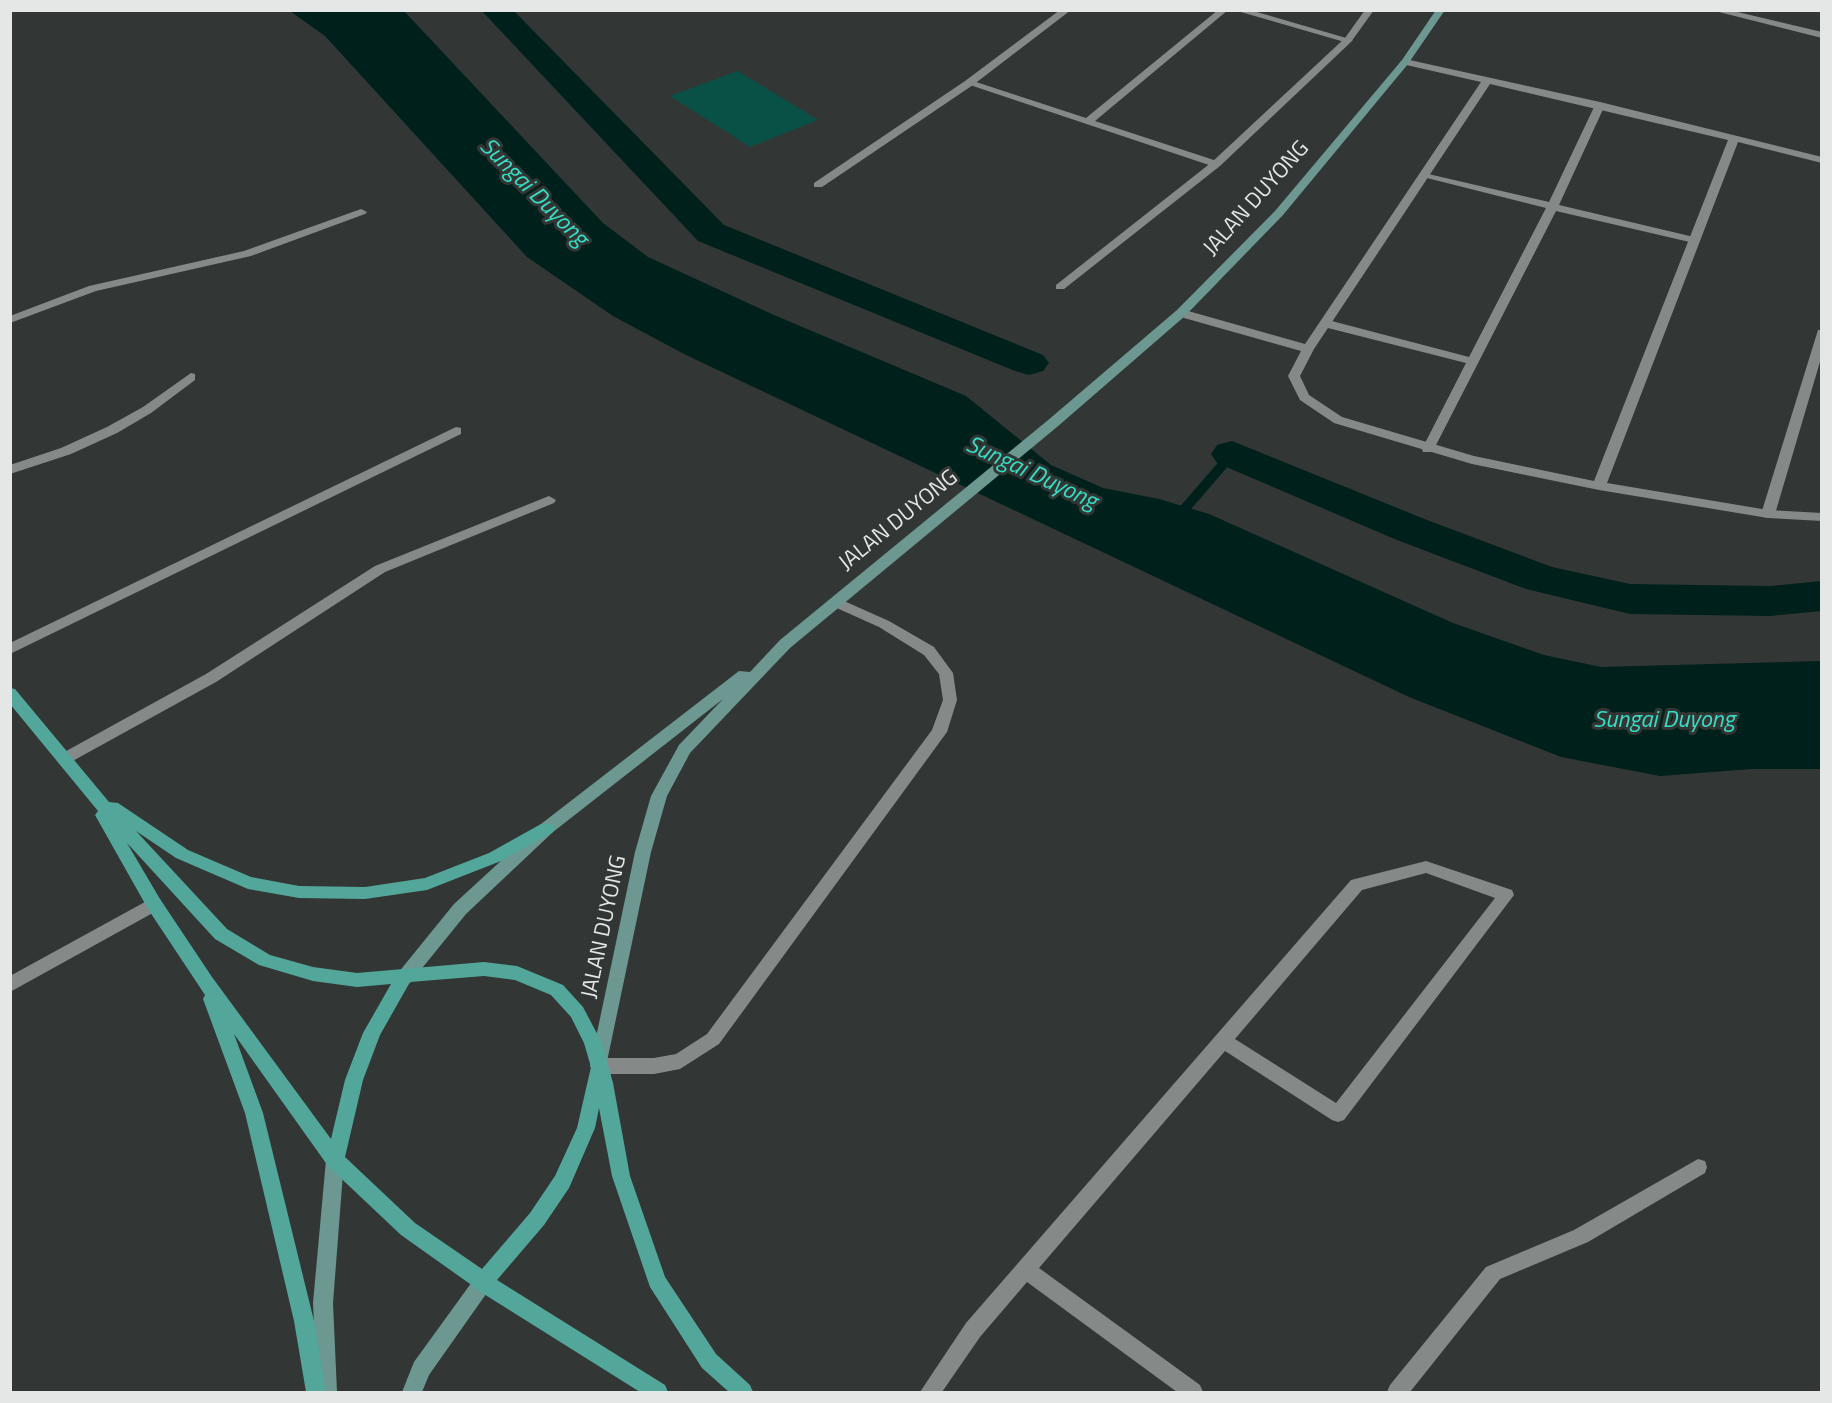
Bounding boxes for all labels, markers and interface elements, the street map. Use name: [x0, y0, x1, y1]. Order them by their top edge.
water label: Sungai Duyong: [473, 133, 593, 253]
street label: JALAN DUYONG: [1199, 136, 1315, 262]
water label: Sungai Duyong: [961, 431, 1101, 517]
street label: JALAN DUYONG: [834, 465, 964, 577]
water label: Sungai Duyong: [1593, 707, 1735, 735]
street label: JALAN DUYONG: [577, 853, 633, 1001]

